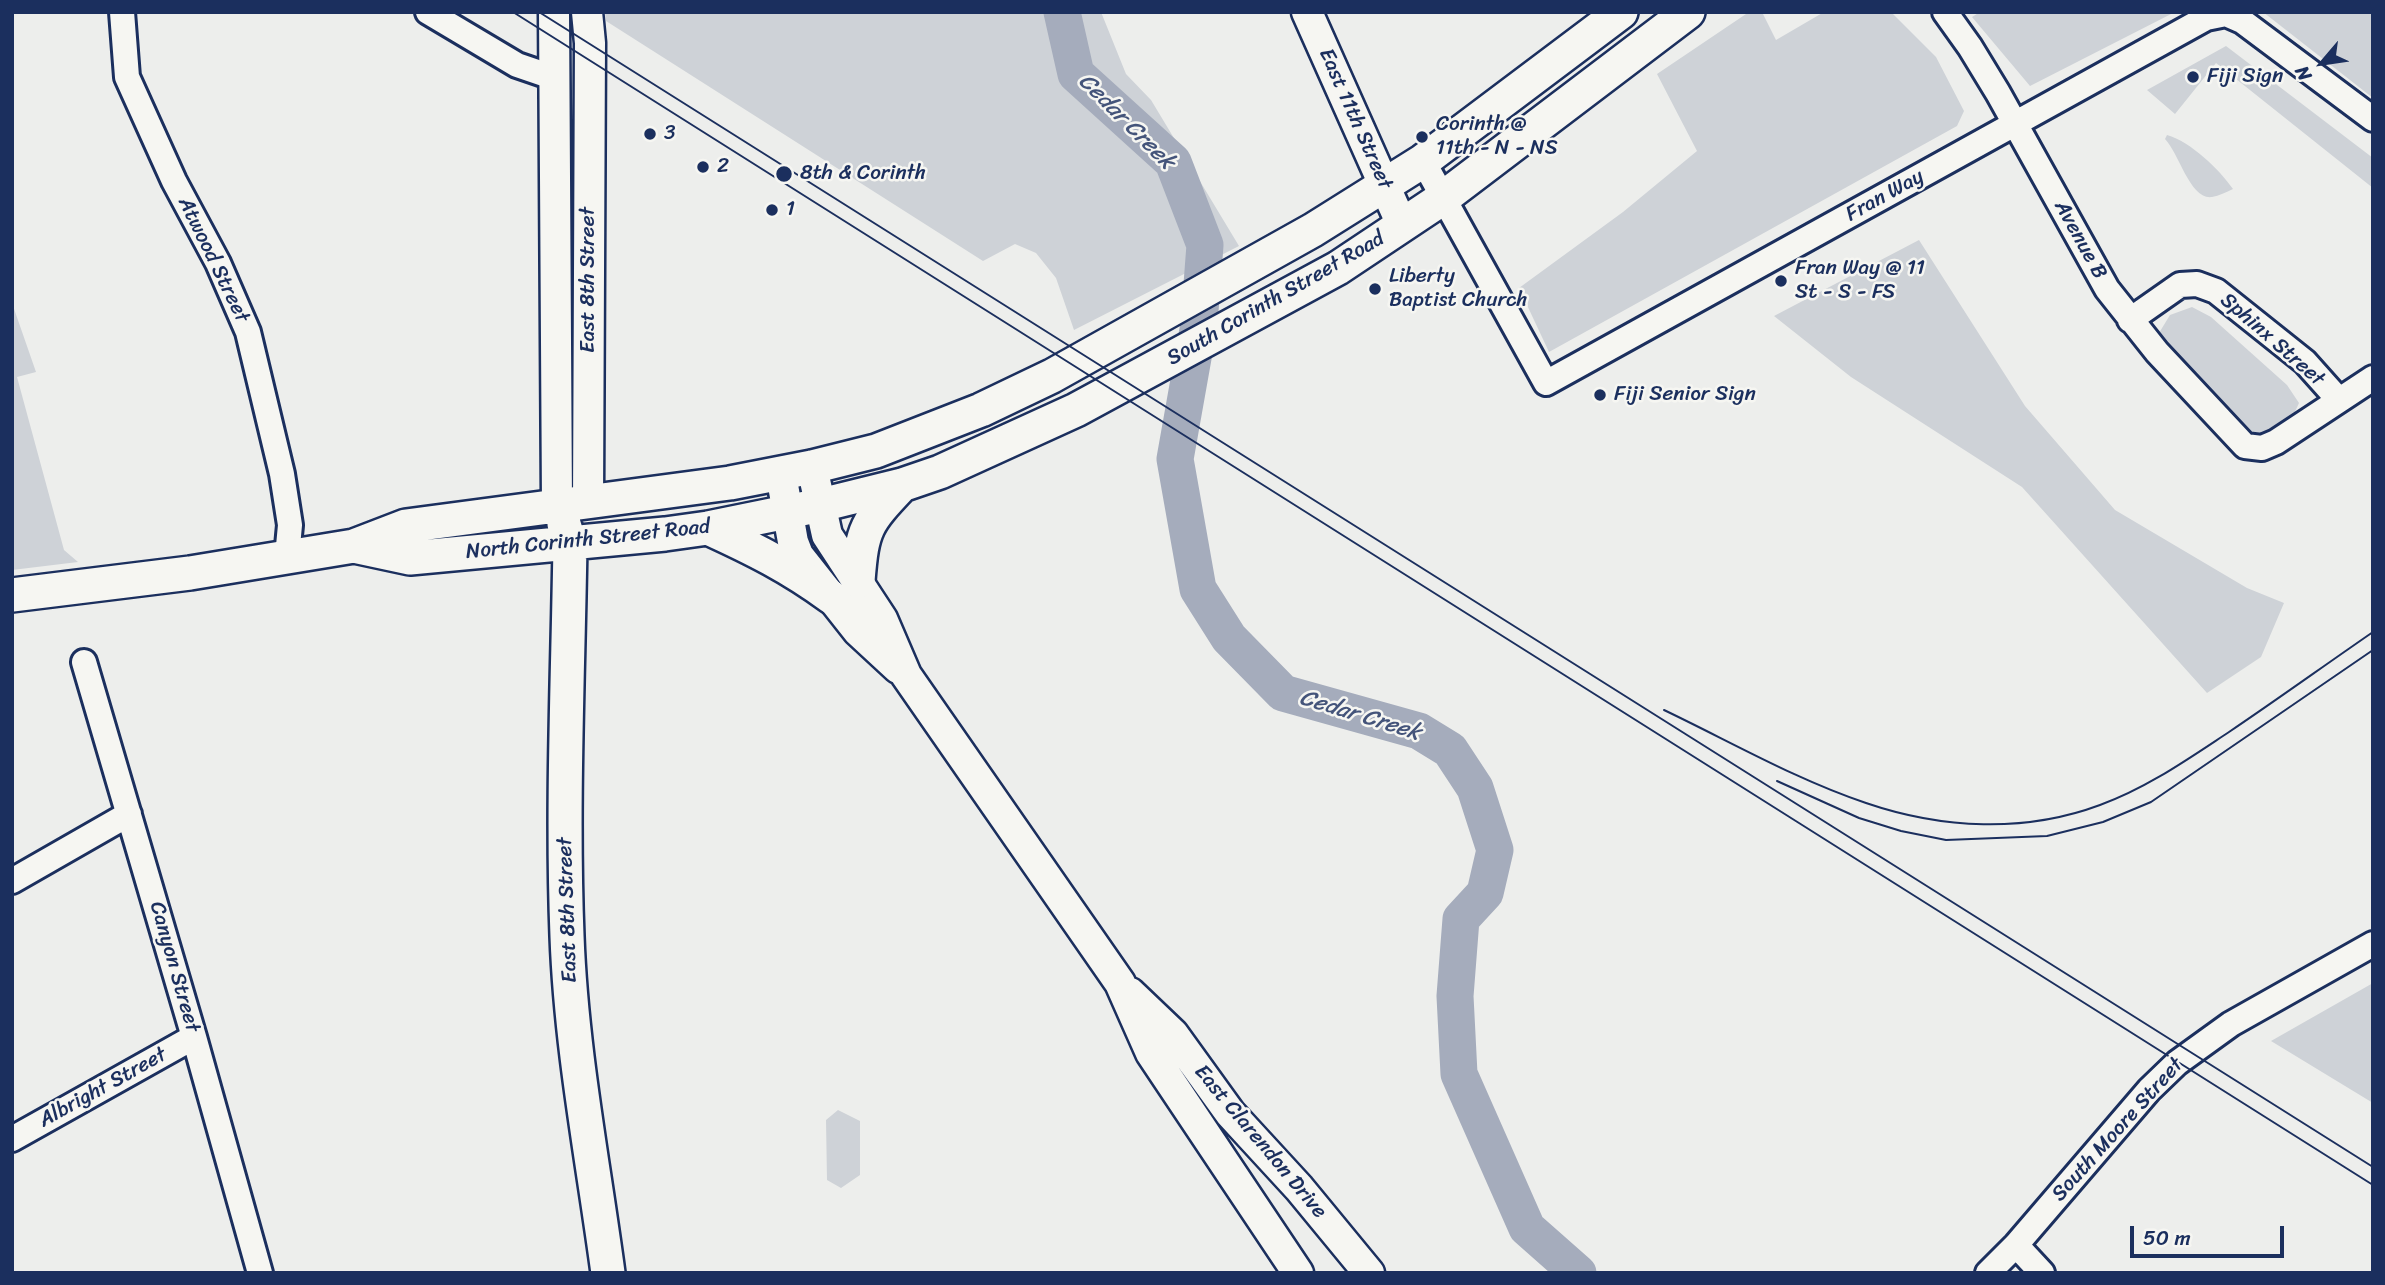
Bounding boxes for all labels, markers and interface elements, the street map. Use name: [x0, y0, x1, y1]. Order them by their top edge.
north arrow: [2287, 28, 2357, 98]
street label: East 11th Street: [1313, 45, 1397, 193]
text: N: [2286, 60, 2321, 87]
place label: Fiji Sign: [2207, 64, 2283, 90]
water label: Cedar Creek: [1072, 68, 1180, 176]
marker: Fiji Sign: [2185, 69, 2201, 85]
place label: Corinth @ 11th - N - NS: [1436, 112, 1558, 162]
place label: 3: [664, 121, 676, 147]
marker: 3: [642, 126, 658, 142]
marker: Corinth @ 11th - N - NS: [1414, 129, 1430, 145]
place label: 2: [717, 154, 729, 180]
marker: 2: [695, 159, 711, 175]
place label: 8th & Corinth: [800, 161, 926, 187]
marker: 8th & Corinth: [774, 164, 794, 184]
street label: Fran Way: [1842, 164, 1928, 228]
street label: Atwood Street: [172, 193, 254, 327]
street label: Avenue B: [2048, 196, 2112, 284]
place label: 1: [786, 197, 795, 223]
marker: 1: [764, 202, 780, 218]
street label: East 8th Street: [576, 207, 602, 353]
street label: South Corinth Street Road: [1163, 226, 1389, 372]
place label: Fran Way @ 11 St - S - FS: [1795, 256, 1925, 306]
place label: Liberty Baptist Church: [1389, 264, 1528, 314]
marker: Fran Way @ 11 St - S - FS: [1773, 273, 1789, 289]
marker: Liberty Baptist Church: [1367, 281, 1383, 297]
street label: Sphinx Street: [2215, 288, 2329, 392]
place label: Fiji Senior Sign: [1614, 382, 1756, 408]
marker: Fiji Senior Sign: [1592, 387, 1608, 403]
street label: North Corinth Street Road: [465, 515, 711, 565]
water label: Cedar Creek: [1296, 685, 1424, 747]
street label: East 8th Street: [553, 837, 583, 983]
street label: Canyon Street: [143, 899, 205, 1035]
street label: Albright Street: [35, 1043, 171, 1133]
street label: South Moore Street: [2047, 1053, 2189, 1207]
street label: East Clarendon Drive: [1188, 1060, 1332, 1224]
scale bar: [2133, 1212, 2287, 1256]
text: 50 m: [2143, 1219, 2191, 1257]

